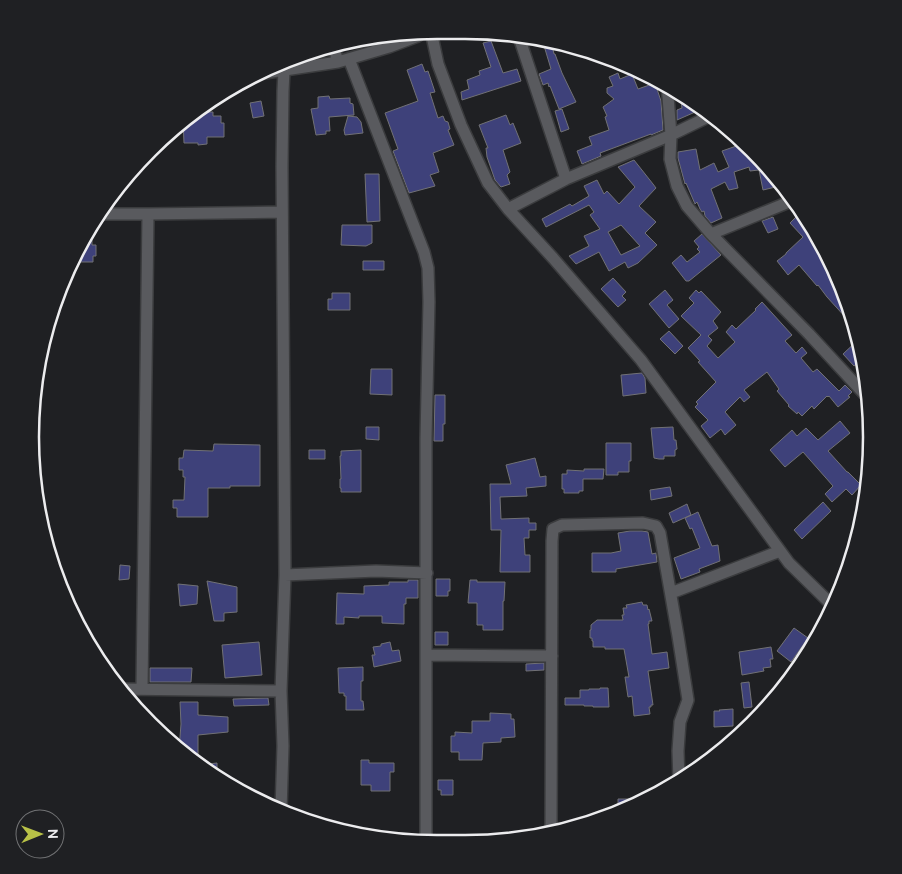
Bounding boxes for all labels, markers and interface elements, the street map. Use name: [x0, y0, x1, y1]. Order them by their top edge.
north arrow: [15, 809, 65, 859]
text: N: [45, 828, 61, 839]

